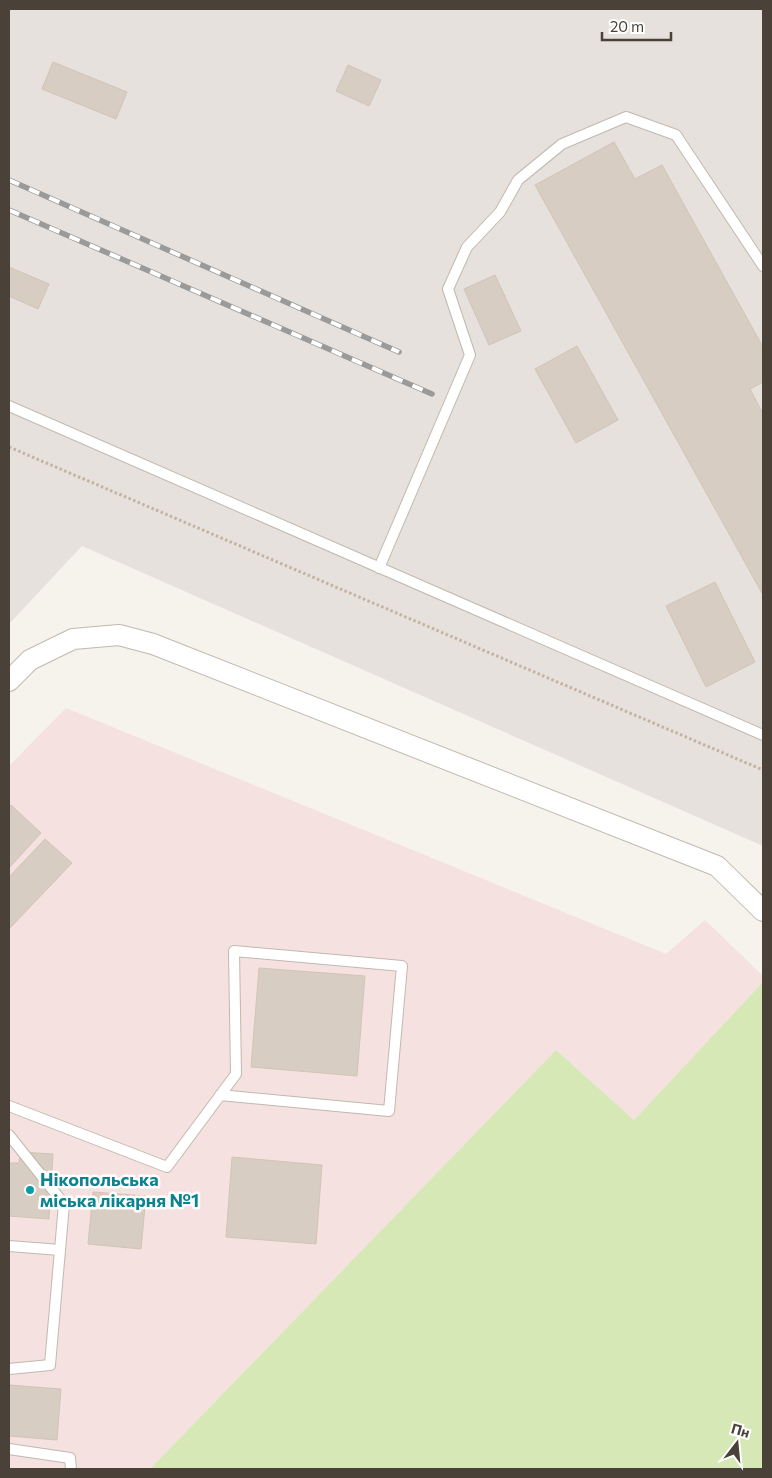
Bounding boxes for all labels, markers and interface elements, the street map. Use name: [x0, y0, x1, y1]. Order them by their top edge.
scale bar: [602, 10, 671, 42]
text: 20 m: [610, 17, 644, 35]
place label: Нікопольська міська лікарня №1: [40, 1168, 199, 1211]
marker: Нікопольська міська лікарня №1: [24, 1184, 36, 1196]
north arrow: [712, 1418, 762, 1468]
text: Пн: [729, 1419, 752, 1441]

